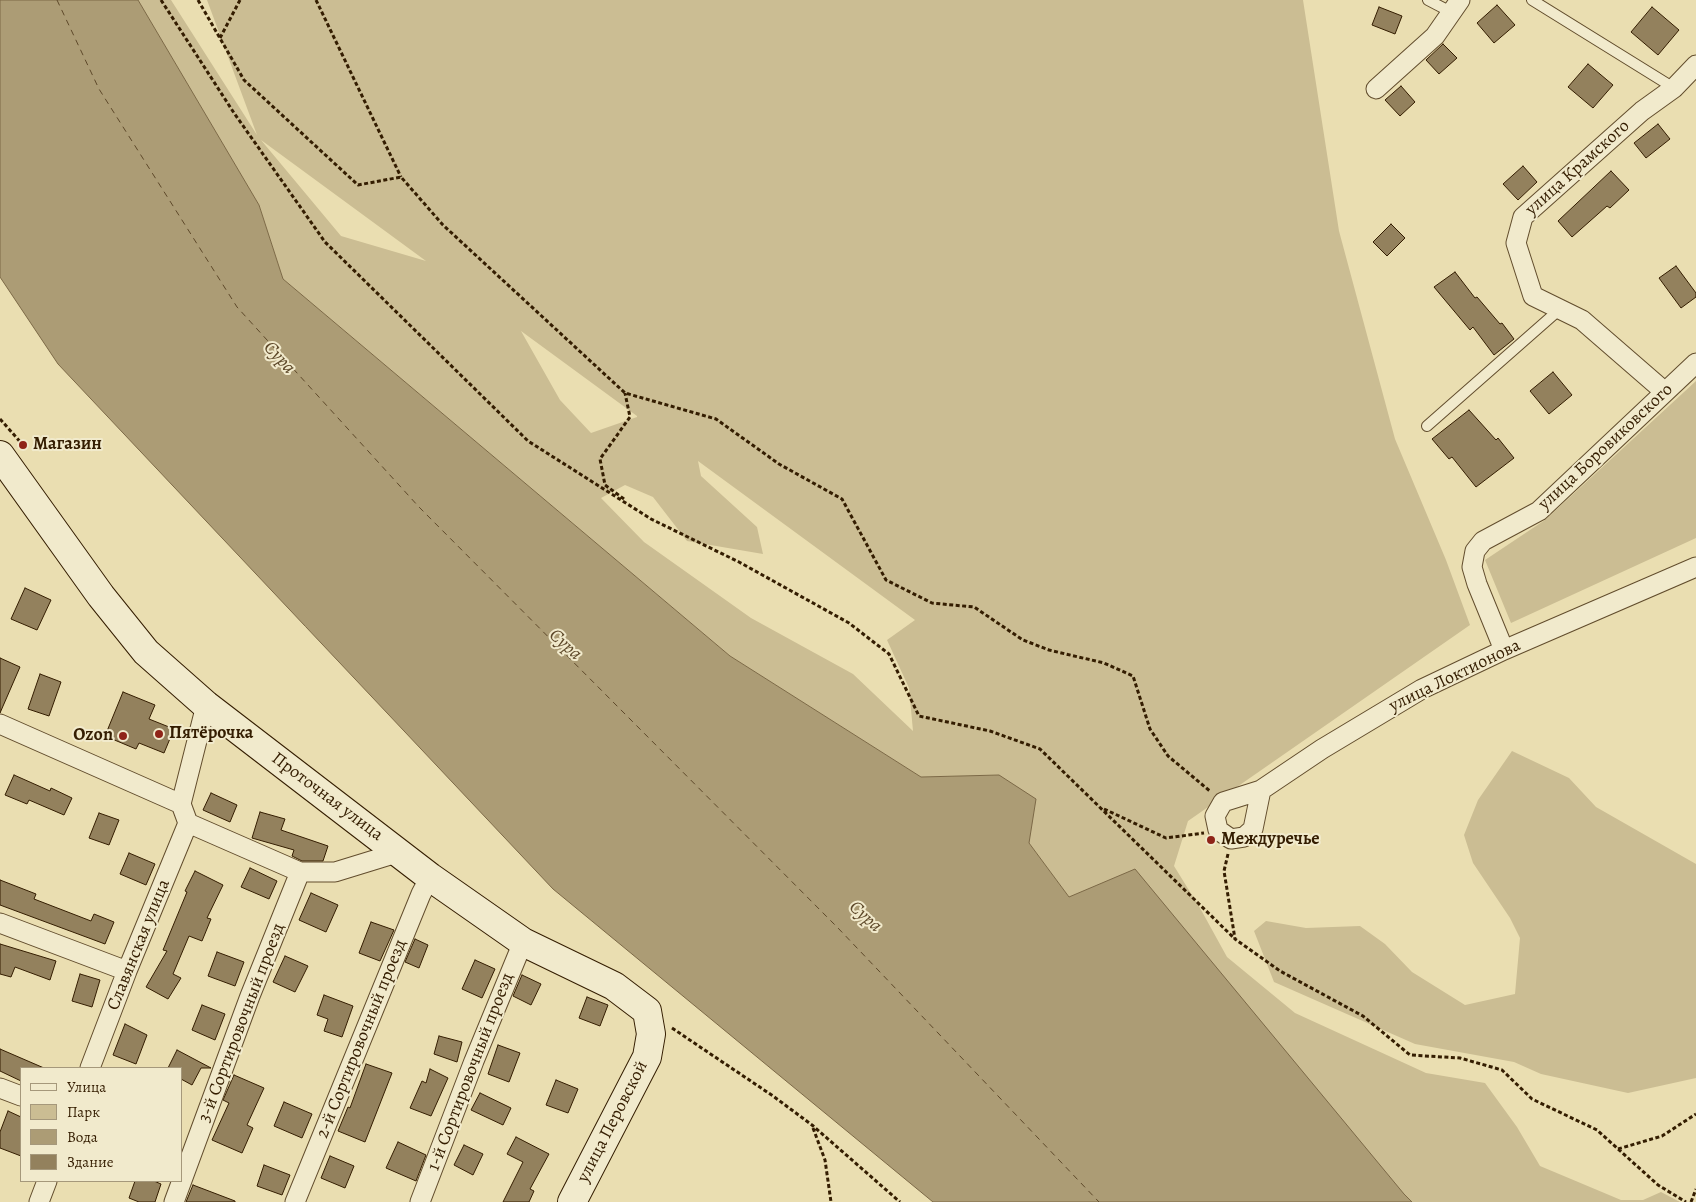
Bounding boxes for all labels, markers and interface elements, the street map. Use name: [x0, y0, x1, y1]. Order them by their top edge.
street label: улица Крамского: [1521, 115, 1635, 221]
water label: Сура: [258, 337, 300, 379]
street label: улица Боровиковского: [1534, 379, 1678, 515]
place label: Магазин: [33, 434, 102, 456]
marker: Магазин: [17, 439, 29, 451]
water label: Сура: [544, 624, 586, 666]
street label: улица Локтионова: [1386, 635, 1524, 717]
place label: Пятёрочка: [169, 723, 253, 745]
place label: Ozon: [73, 725, 113, 747]
marker: Пятёрочка: [153, 728, 165, 740]
marker: Ozon: [117, 730, 129, 742]
street label: Проточная улица: [267, 748, 387, 846]
place label: Междуречье: [1221, 829, 1319, 851]
marker: Междуречье: [1205, 834, 1217, 846]
street label: Славянская улица: [103, 876, 175, 1014]
water label: Сура: [844, 896, 886, 938]
street label: 3-й Сортировочный проезд: [194, 920, 290, 1126]
street label: 2-й Сортировочный проезд: [312, 936, 412, 1142]
street label: 1-й Сортировочный проезд: [423, 970, 519, 1174]
street label: улица Перовской: [573, 1058, 653, 1186]
legend: [20, 1067, 182, 1182]
text: Улица: [67, 1077, 106, 1097]
text: Парк: [67, 1102, 100, 1122]
text: Вода: [67, 1127, 98, 1147]
text: Здание: [67, 1152, 114, 1172]

